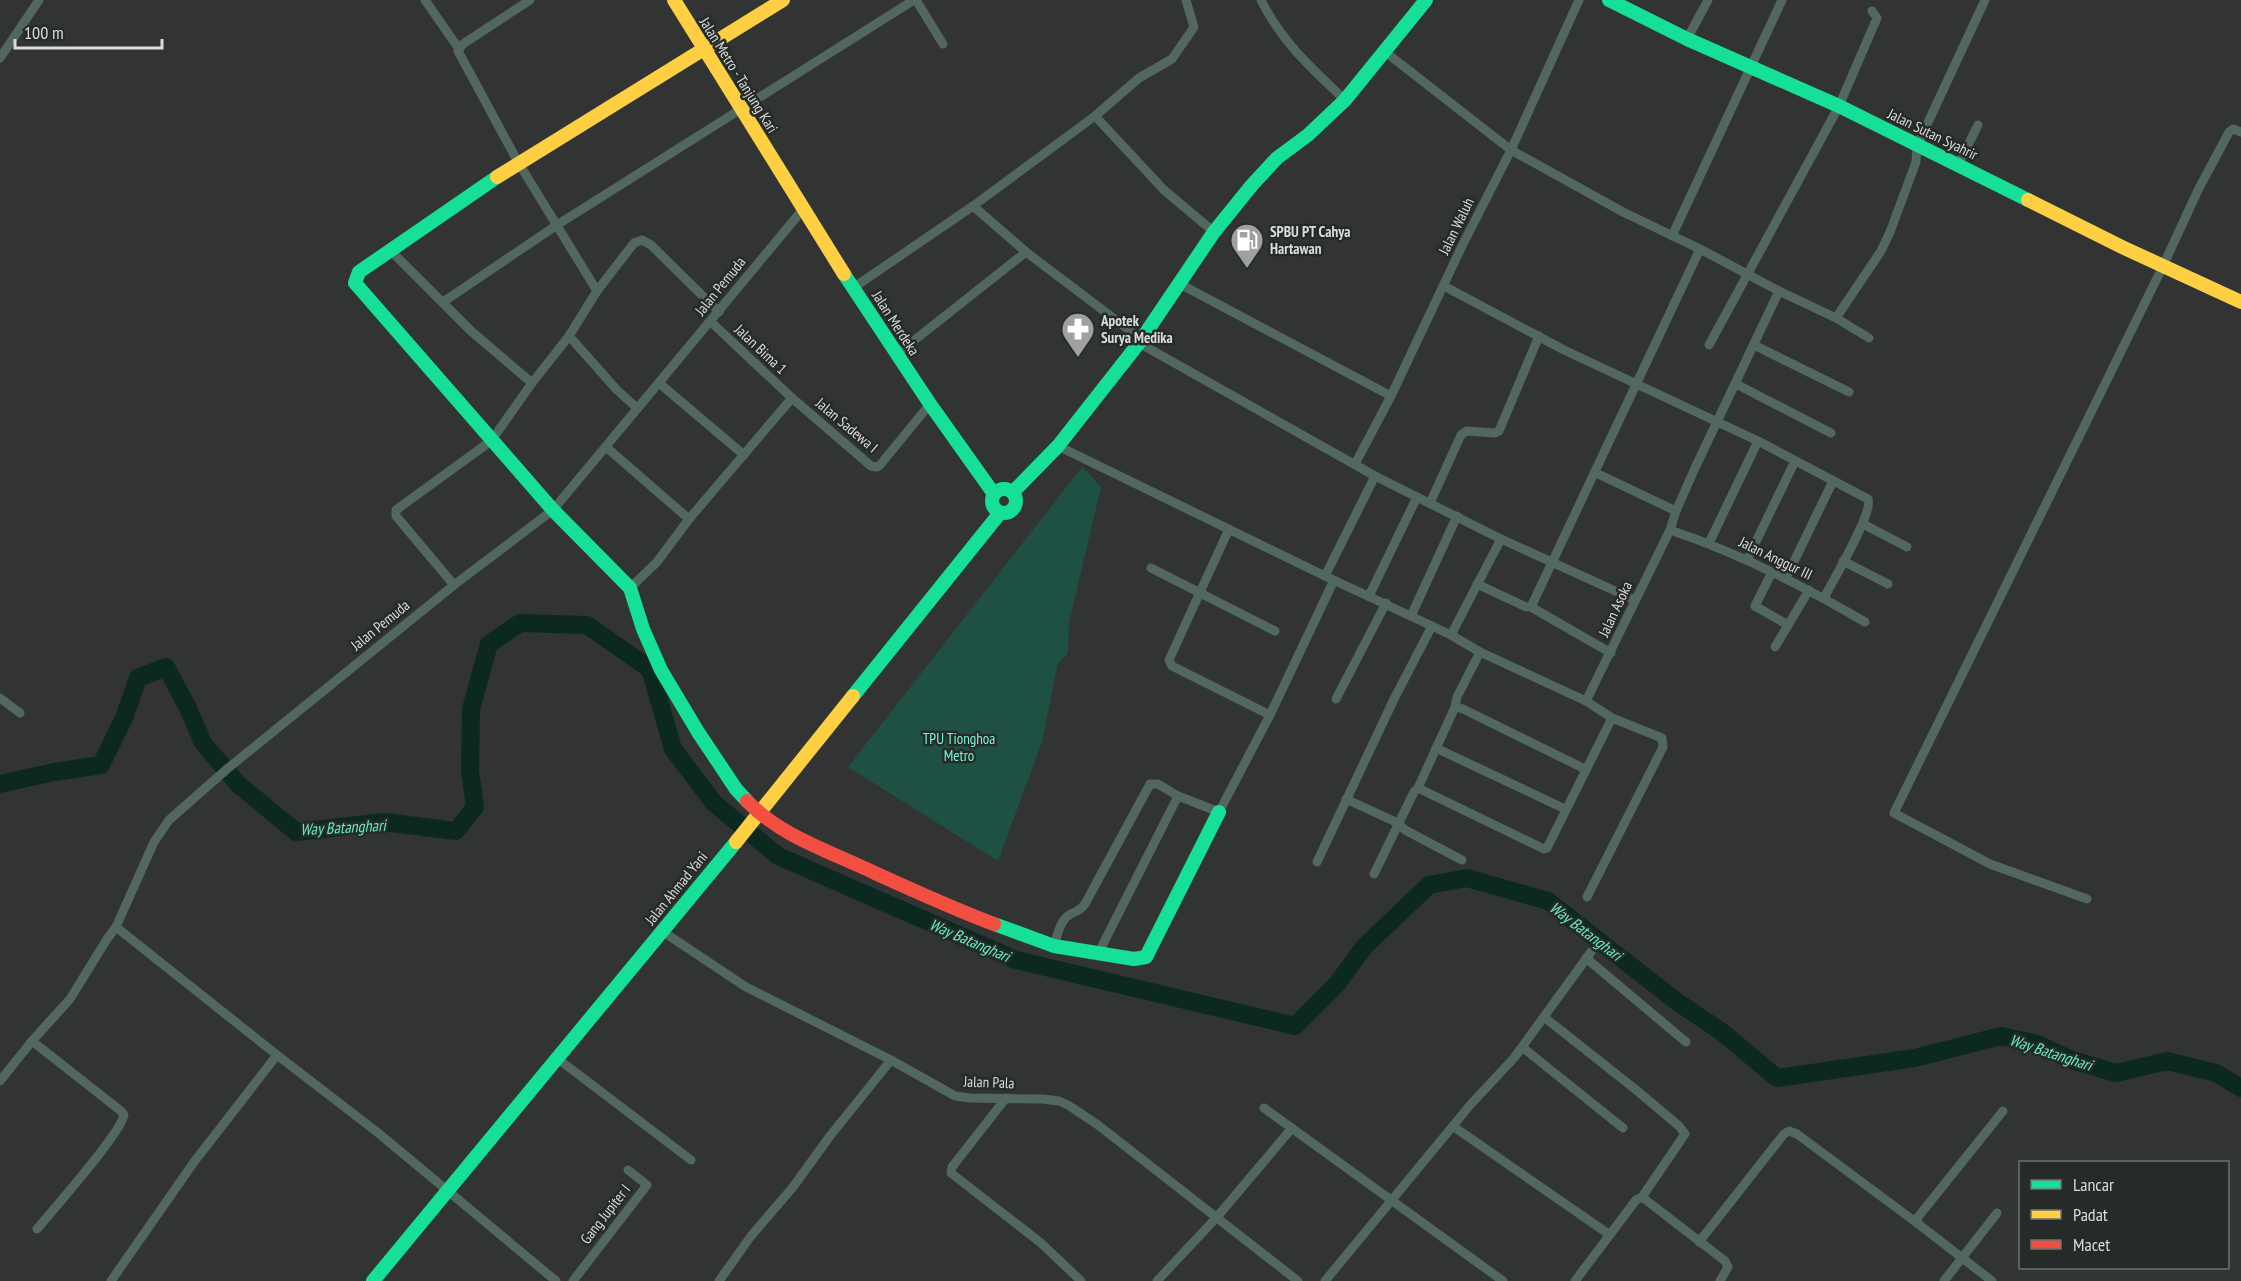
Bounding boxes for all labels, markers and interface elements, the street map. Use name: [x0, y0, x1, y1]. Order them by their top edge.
scale bar: [15, 12, 162, 50]
street label: Jalan Metro - Tanjung Kari: [695, 13, 782, 136]
text: 100 m: [24, 21, 64, 44]
street label: Jalan Sutan Syahrir: [1884, 104, 1982, 164]
street label: Jalan Waluh: [1434, 195, 1478, 258]
fuel station icon: SPBU PT Cahya Hartawan: [1229, 222, 1265, 269]
place label: SPBU PT Cahya Hartawan: [1270, 222, 1350, 258]
street label: Jalan Pemuda: [690, 253, 749, 320]
street label: Jalan Merdeka: [868, 286, 924, 359]
pharmacy icon: Apotek Surya Medika: [1060, 311, 1096, 358]
place label: Apotek Surya Medika: [1100, 311, 1173, 347]
street label: Jalan Bima 1: [730, 319, 791, 378]
street label: Jalan Sadewa I: [811, 393, 882, 457]
street label: Jalan Anggur III: [1735, 532, 1816, 584]
street label: Jalan Asoka: [1594, 578, 1636, 641]
street label: Jalan Pemuda: [346, 596, 413, 655]
park label: TPU Tionghoa Metro: [923, 729, 995, 765]
water label: Way Batanghari: [300, 815, 389, 839]
street label: Jalan Ahmad Yani: [640, 847, 711, 929]
water label: Way Batanghari: [1546, 897, 1628, 966]
water label: Way Batanghari: [927, 914, 1016, 967]
water label: Way Batanghari: [2007, 1029, 2097, 1076]
street label: Jalan Pala: [962, 1072, 1015, 1092]
legend: [2019, 1161, 2229, 1269]
text: Lancar: [2073, 1173, 2114, 1196]
street label: Gang Jupiter I: [576, 1180, 634, 1248]
text: Padat: [2073, 1203, 2108, 1226]
text: Macet: [2073, 1233, 2110, 1256]

